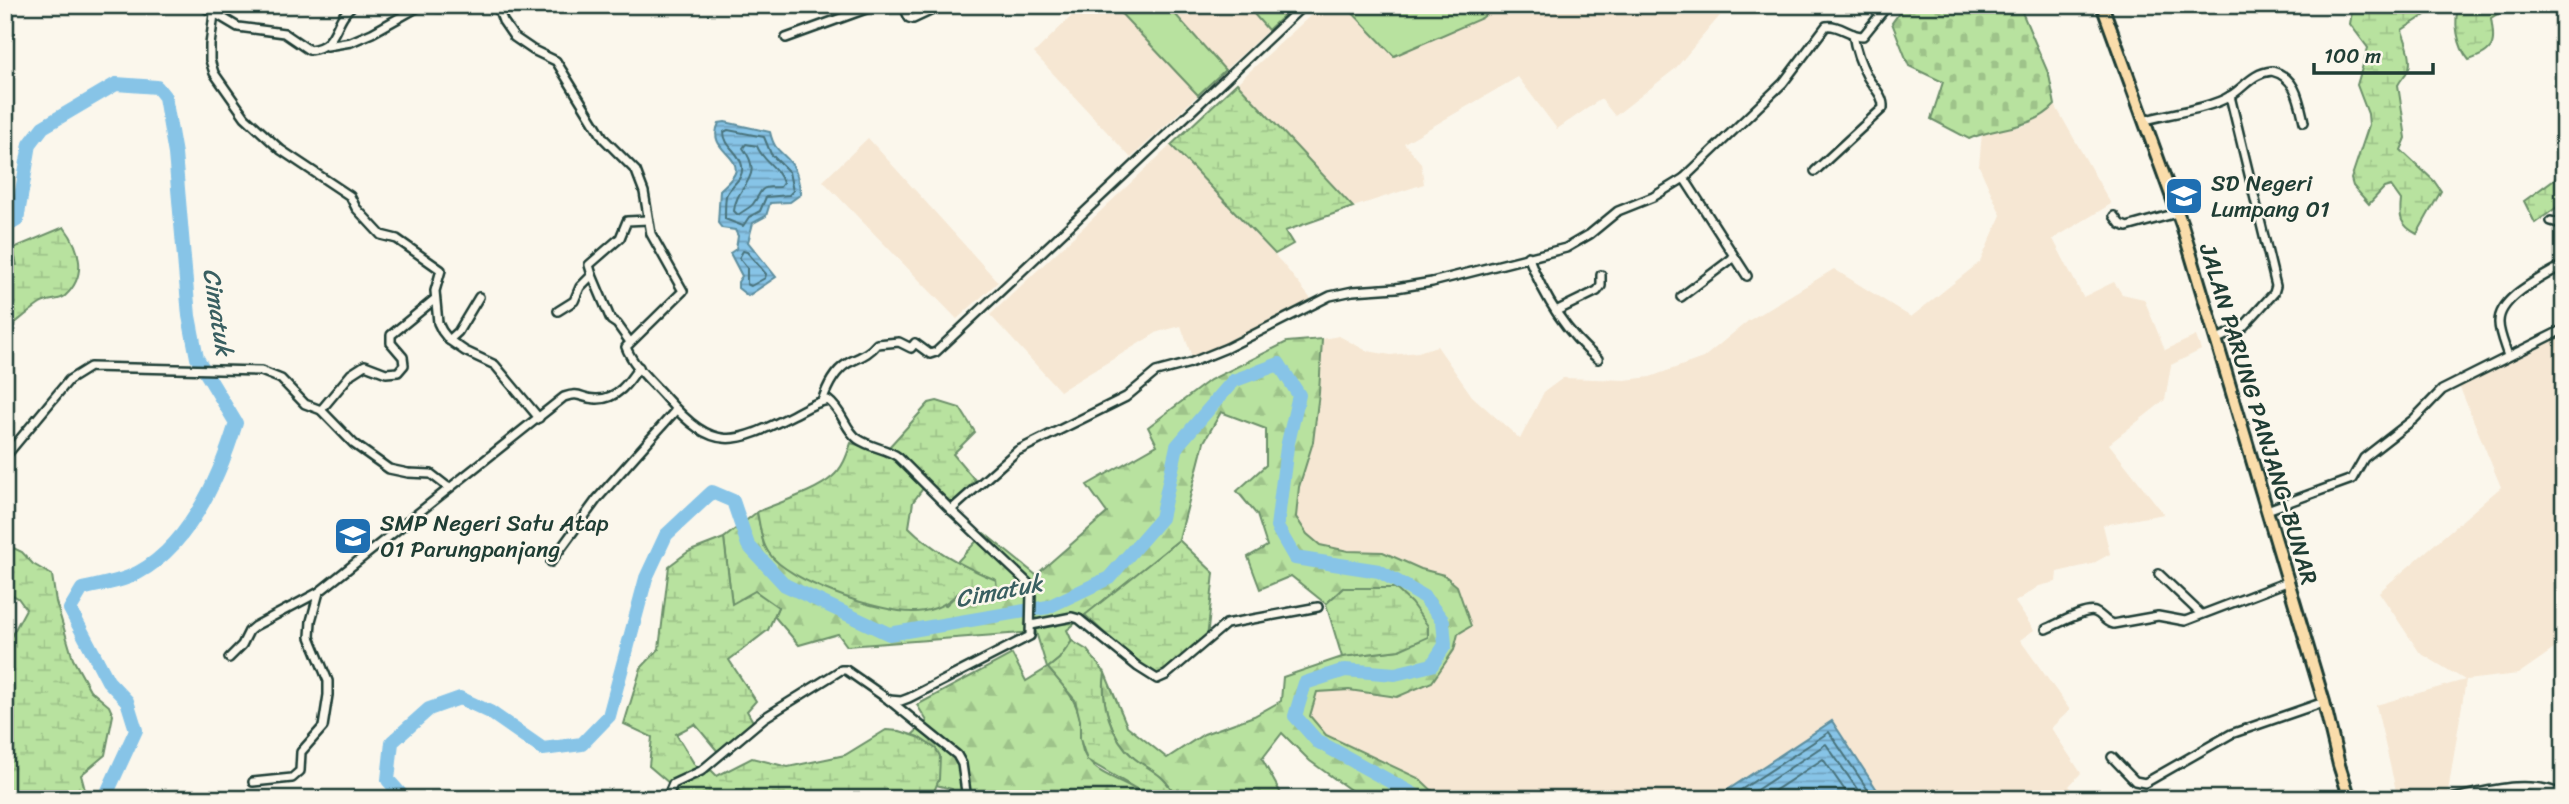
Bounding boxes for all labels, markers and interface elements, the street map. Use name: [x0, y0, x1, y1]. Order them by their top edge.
scale bar: [2314, 32, 2432, 76]
text: 100 m: [2324, 37, 2381, 75]
place label: SD Negeri Lumpang 01: [2211, 163, 2330, 230]
school or university icon: SD Negeri Lumpang 01: [2163, 175, 2205, 217]
street label: JALAN PARUNG PANJANG–BUNAR: [2187, 238, 2330, 590]
water label: Cimatuk: [190, 265, 246, 360]
place label: SMP Negeri Satu Atap 01 Parungpanjang: [380, 503, 609, 570]
school or university icon: SMP Negeri Satu Atap 01 Parungpanjang: [332, 515, 374, 557]
water label: Cimatuk: [952, 562, 1048, 620]

